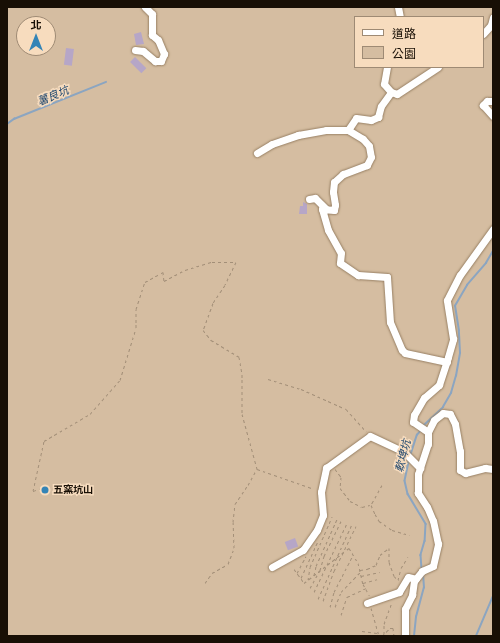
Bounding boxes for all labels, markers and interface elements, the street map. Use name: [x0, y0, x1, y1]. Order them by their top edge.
north arrow: [16, 16, 56, 56]
legend: [354, 16, 484, 68]
text: 北: [31, 18, 42, 32]
text: 道路: [392, 26, 416, 41]
text: 公園: [392, 46, 416, 61]
water label: 薯良坑: [35, 83, 71, 109]
water label: 軟埤坑: [393, 438, 413, 474]
place label: 五窯坑山: [53, 484, 93, 496]
marker: 五窯坑山: [40, 485, 50, 495]

